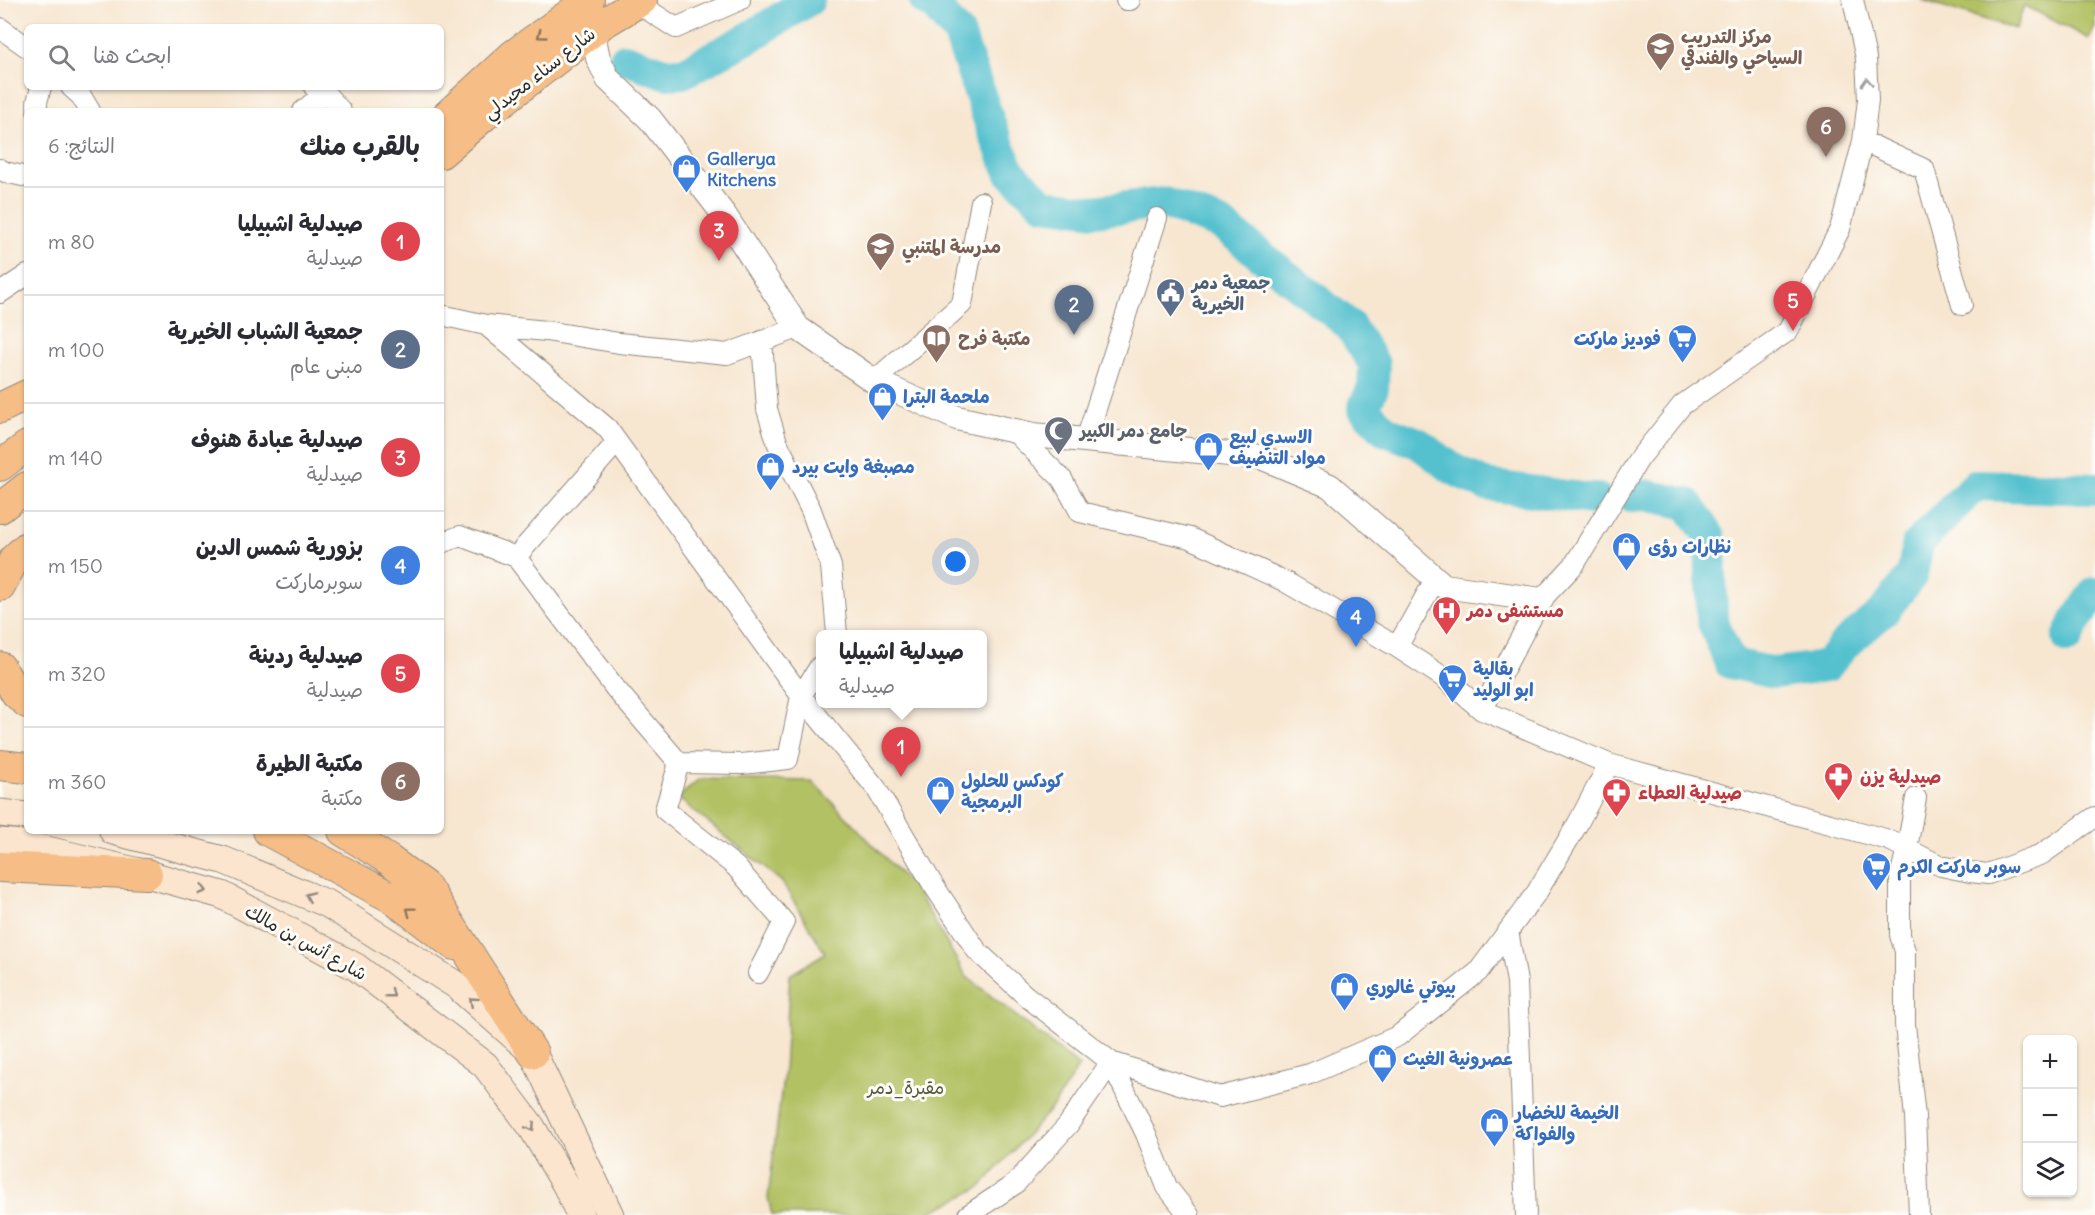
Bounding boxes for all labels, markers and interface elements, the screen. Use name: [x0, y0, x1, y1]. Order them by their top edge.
street label: شارع سناء محيدلي: [478, 22, 603, 128]
search box: [24, 24, 444, 90]
place label: مركز التدريب السياحي والفندقي: [1681, 25, 1802, 74]
one-way arrow: [537, 28, 548, 39]
school or university icon: مركز التدريب السياحي والفندقي: [1644, 30, 1676, 72]
icon: search: [45, 41, 78, 74]
text: ابحث هنا: [93, 41, 172, 69]
one-way arrow: [1861, 78, 1874, 87]
pin: 6: [1806, 108, 1846, 157]
text: بالقرب منك: [300, 129, 420, 162]
text: النتائج: 6: [48, 133, 115, 158]
place label: Gallerya Kitchens: [707, 147, 776, 191]
shop icon: Gallerya Kitchens: [670, 152, 702, 194]
text: صيدلية اشبيليا: [238, 209, 363, 237]
pin: 3: [700, 212, 738, 261]
text: 80 m: [48, 229, 95, 254]
text: 1: [397, 229, 404, 254]
school or university icon: مدرسة المتنبي: [865, 230, 897, 272]
place label: مدرسة المتنبي: [902, 235, 1001, 263]
text: صيدلية: [307, 245, 363, 270]
place label: جمعية دمر الخيرية: [1190, 271, 1270, 315]
public building icon: جمعية دمر الخيرية: [1155, 276, 1187, 318]
pin: 5: [1774, 282, 1812, 331]
pin: 2: [1054, 286, 1094, 335]
text: جمعية الشباب الخيرية: [168, 317, 363, 345]
library icon: مكتبة فرح: [921, 322, 953, 364]
supermarket icon: فوديز ماركت: [1666, 322, 1698, 364]
place label: مكتبة فرح: [958, 327, 1031, 350]
place label: فوديز ماركت: [1574, 327, 1661, 350]
text: 100 m: [48, 337, 105, 362]
text: 2: [395, 337, 406, 362]
text: مبنى عام: [290, 353, 363, 378]
shop icon: ملحمة البترا: [866, 380, 898, 422]
place label: ملحمة البترا: [903, 385, 990, 408]
mosque icon: جامع دمر الكبير: [1043, 414, 1075, 456]
place label: جامع دمر الكبير: [1078, 419, 1187, 444]
text: صيدلية عبادة هنوف: [191, 425, 363, 453]
place label: الاسدي لبيع مواد التنضيف: [1229, 425, 1326, 469]
shop icon: الاسدي لبيع مواد التنضيف: [1192, 430, 1224, 472]
text: 140 m: [48, 445, 103, 470]
text: 3: [395, 445, 406, 470]
shop icon: مصبغة وايت بيرد: [755, 450, 787, 492]
place label: مصبغة وايت بيرد: [792, 455, 915, 478]
text: صيدلية: [307, 461, 363, 486]
shop icon: نظارات رؤى: [1611, 530, 1643, 572]
text: بزورية شمس الدين: [196, 533, 363, 561]
place label: نظارات رؤى: [1648, 535, 1731, 559]
your location: [941, 547, 970, 576]
text: 150 m: [48, 553, 103, 578]
text: 4: [395, 553, 406, 578]
text: سوبرماركت: [275, 569, 363, 594]
hospital icon: مستشفى دمر: [1430, 594, 1462, 636]
pin: 4: [1336, 598, 1376, 647]
place label: مستشفى دمر: [1465, 599, 1564, 623]
popup: [816, 630, 987, 708]
text: صيدلية اشبيليا: [839, 637, 964, 665]
text: صيدلية ردينة: [249, 641, 363, 669]
place label: بقالية ابو الوليد: [1473, 657, 1534, 702]
text: 320 m: [48, 661, 106, 686]
text: 5: [395, 661, 406, 686]
supermarket icon: بقالية ابو الوليد: [1436, 662, 1468, 704]
text: صيدلية: [839, 673, 895, 698]
text: صيدلية: [307, 677, 363, 702]
pin: 1: [882, 728, 920, 777]
text: مكتبة الطيرة: [256, 749, 363, 777]
pharmacy icon: صيدلية يزن: [1823, 760, 1855, 802]
place label: صيدلية يزن: [1860, 765, 1941, 788]
text: 360 m: [48, 769, 106, 794]
text: 6: [395, 769, 406, 794]
place label: كودكس للحلول البرمجية: [961, 769, 1064, 813]
shop icon: كودكس للحلول البرمجية: [924, 774, 956, 816]
pharmacy icon: صيدلية العطاء: [1601, 776, 1633, 818]
place label: صيدلية العطاء: [1638, 781, 1742, 804]
text: مكتبة: [321, 785, 363, 810]
supermarket icon: سوبر ماركت الكرم: [1860, 850, 1892, 892]
place label: سوبر ماركت الكرم: [1897, 855, 2021, 881]
one-way arrow: [197, 883, 208, 895]
one-way arrow: [305, 891, 316, 903]
street label: شارع أنس بن مالك: [240, 899, 371, 986]
one-way arrow: [406, 907, 417, 918]
shop icon: بيوتي غالوري: [1329, 970, 1361, 1012]
place label: بيوتي غالوري: [1366, 975, 1456, 1003]
one-way arrow: [385, 986, 396, 997]
one-way arrow: [469, 997, 480, 1008]
map controls: [2023, 1035, 2077, 1197]
button: +: [2023, 1035, 2077, 1089]
shop icon: عصرونية الغيث: [1366, 1042, 1398, 1084]
place label: عصرونية الغيث: [1403, 1047, 1514, 1070]
park label: مقبرة_دمر: [866, 1076, 944, 1099]
button: −: [2023, 1089, 2077, 1143]
place label: الخيمة للخضار والفواكة: [1513, 1101, 1619, 1146]
shop icon: الخيمة للخضار والفواكة: [1478, 1106, 1510, 1148]
one-way arrow: [524, 1121, 535, 1132]
button: layers: [2023, 1143, 2077, 1197]

